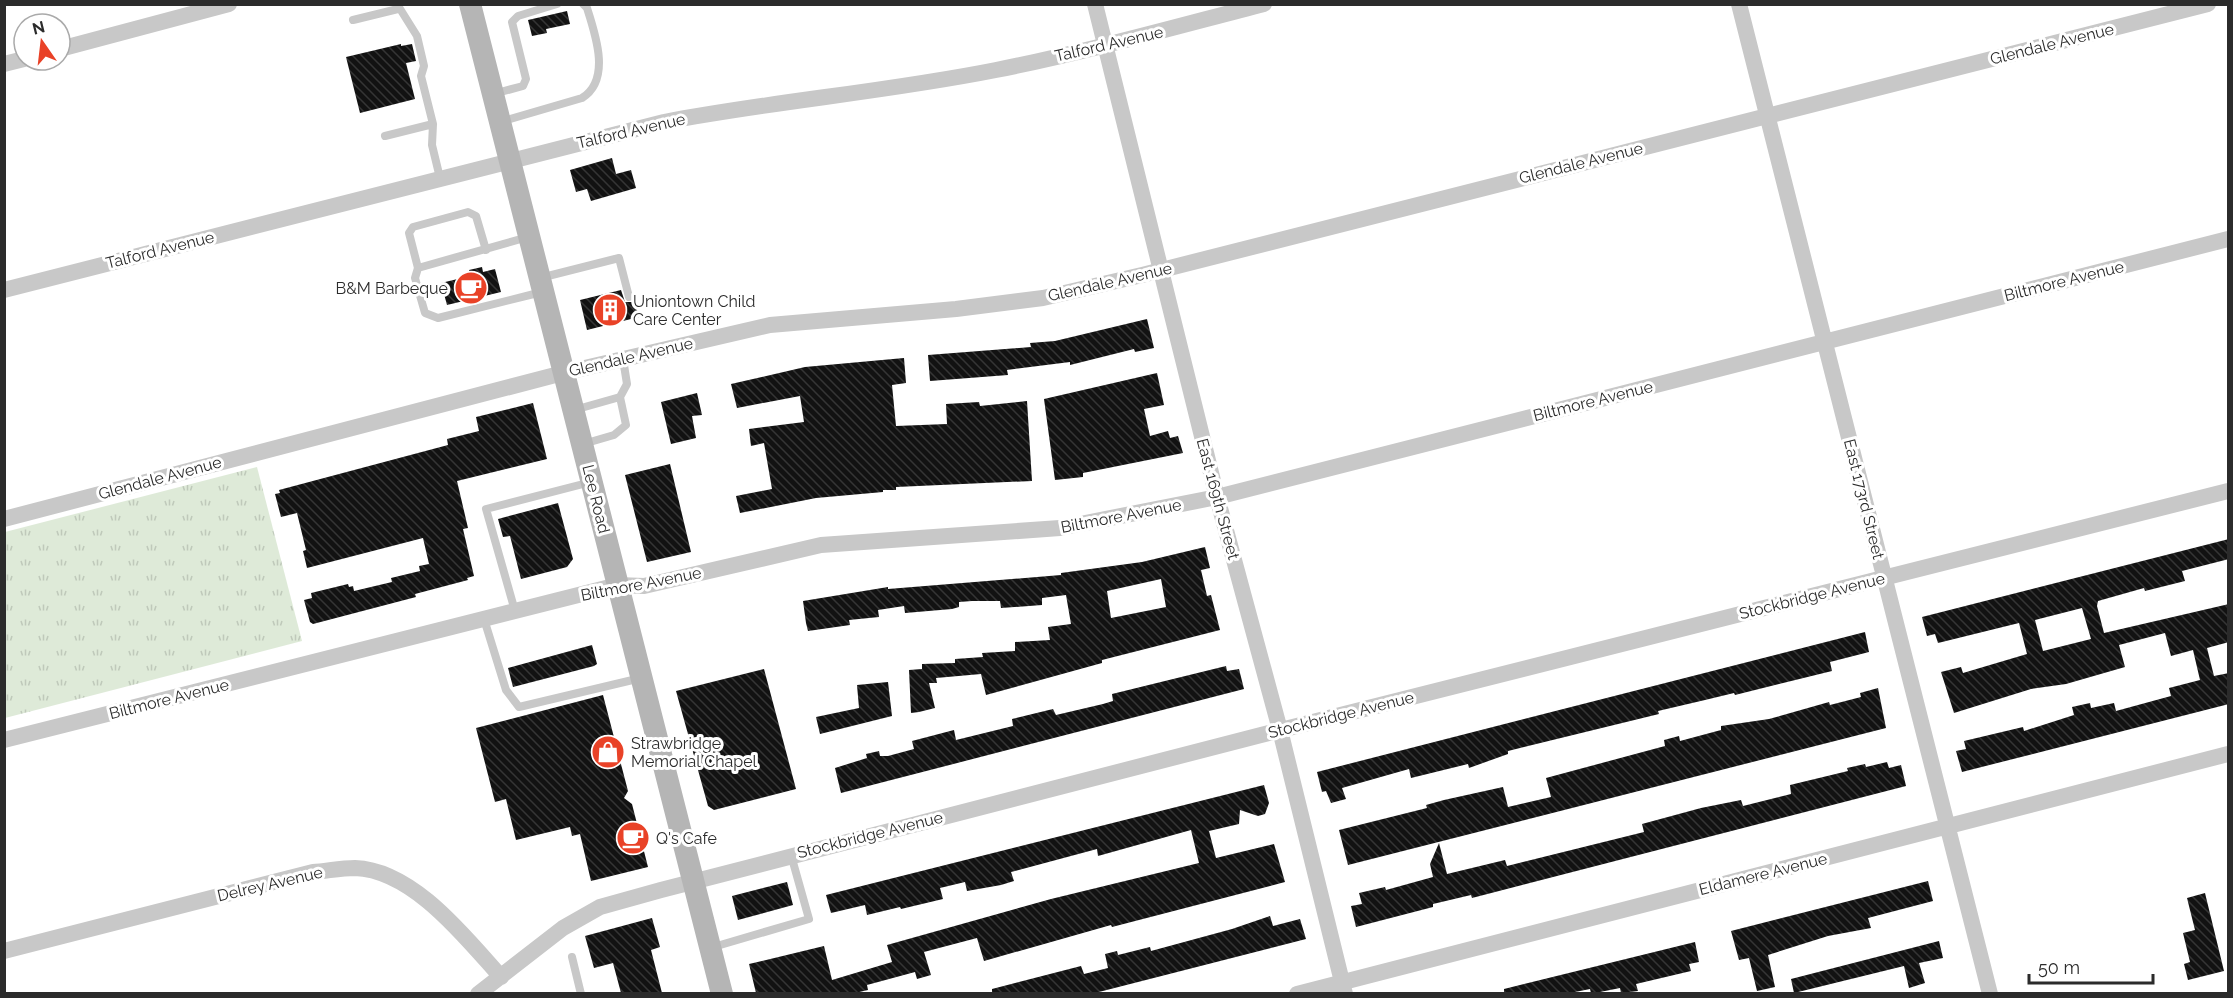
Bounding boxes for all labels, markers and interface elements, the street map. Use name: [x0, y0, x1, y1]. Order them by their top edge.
north arrow: [12, 12, 72, 72]
text: N: [30, 17, 47, 39]
street label: Glendale Avenue: [1988, 19, 2116, 69]
street label: Talford Avenue: [1053, 22, 1165, 66]
street label: Talford Avenue: [575, 109, 687, 153]
street label: Glendale Avenue: [1517, 138, 1645, 188]
street label: Talford Avenue: [104, 227, 216, 273]
street label: Biltmore Avenue: [2002, 257, 2126, 305]
street label: Glendale Avenue: [1046, 258, 1174, 306]
cafe icon: B&M Barbeque: [453, 270, 489, 306]
place label: B&M Barbeque: [336, 279, 448, 298]
building icon: Uniontown Child Care Center: [592, 292, 628, 328]
place label: Uniontown Child Care Center: [633, 292, 756, 329]
street label: Glendale Avenue: [567, 333, 695, 381]
street label: Biltmore Avenue: [1531, 377, 1655, 425]
street label: East 169th Street: [1193, 436, 1243, 562]
street label: East 173rd Street: [1840, 437, 1888, 562]
street label: Glendale Avenue: [96, 452, 224, 504]
street label: Lee Road: [578, 463, 614, 535]
street label: Biltmore Avenue: [1059, 495, 1183, 537]
street label: Biltmore Avenue: [579, 563, 703, 605]
street label: Stockbridge Avenue: [1737, 569, 1887, 623]
street label: Biltmore Avenue: [107, 675, 231, 723]
street label: Stockbridge Avenue: [1266, 688, 1416, 742]
shop icon: Strawbridge Memorial Chapel: [590, 734, 626, 770]
place label: Strawbridge Memorial Chapel: [631, 734, 758, 771]
street label: Stockbridge Avenue: [795, 808, 945, 862]
cafe icon: Q's Cafe: [615, 820, 651, 856]
place label: Q's Cafe: [656, 829, 717, 848]
street label: Eldamere Avenue: [1697, 849, 1829, 899]
street label: Delrey Avenue: [215, 863, 325, 905]
scale bar: [2029, 947, 2154, 985]
text: 50 m: [2038, 957, 2080, 978]

